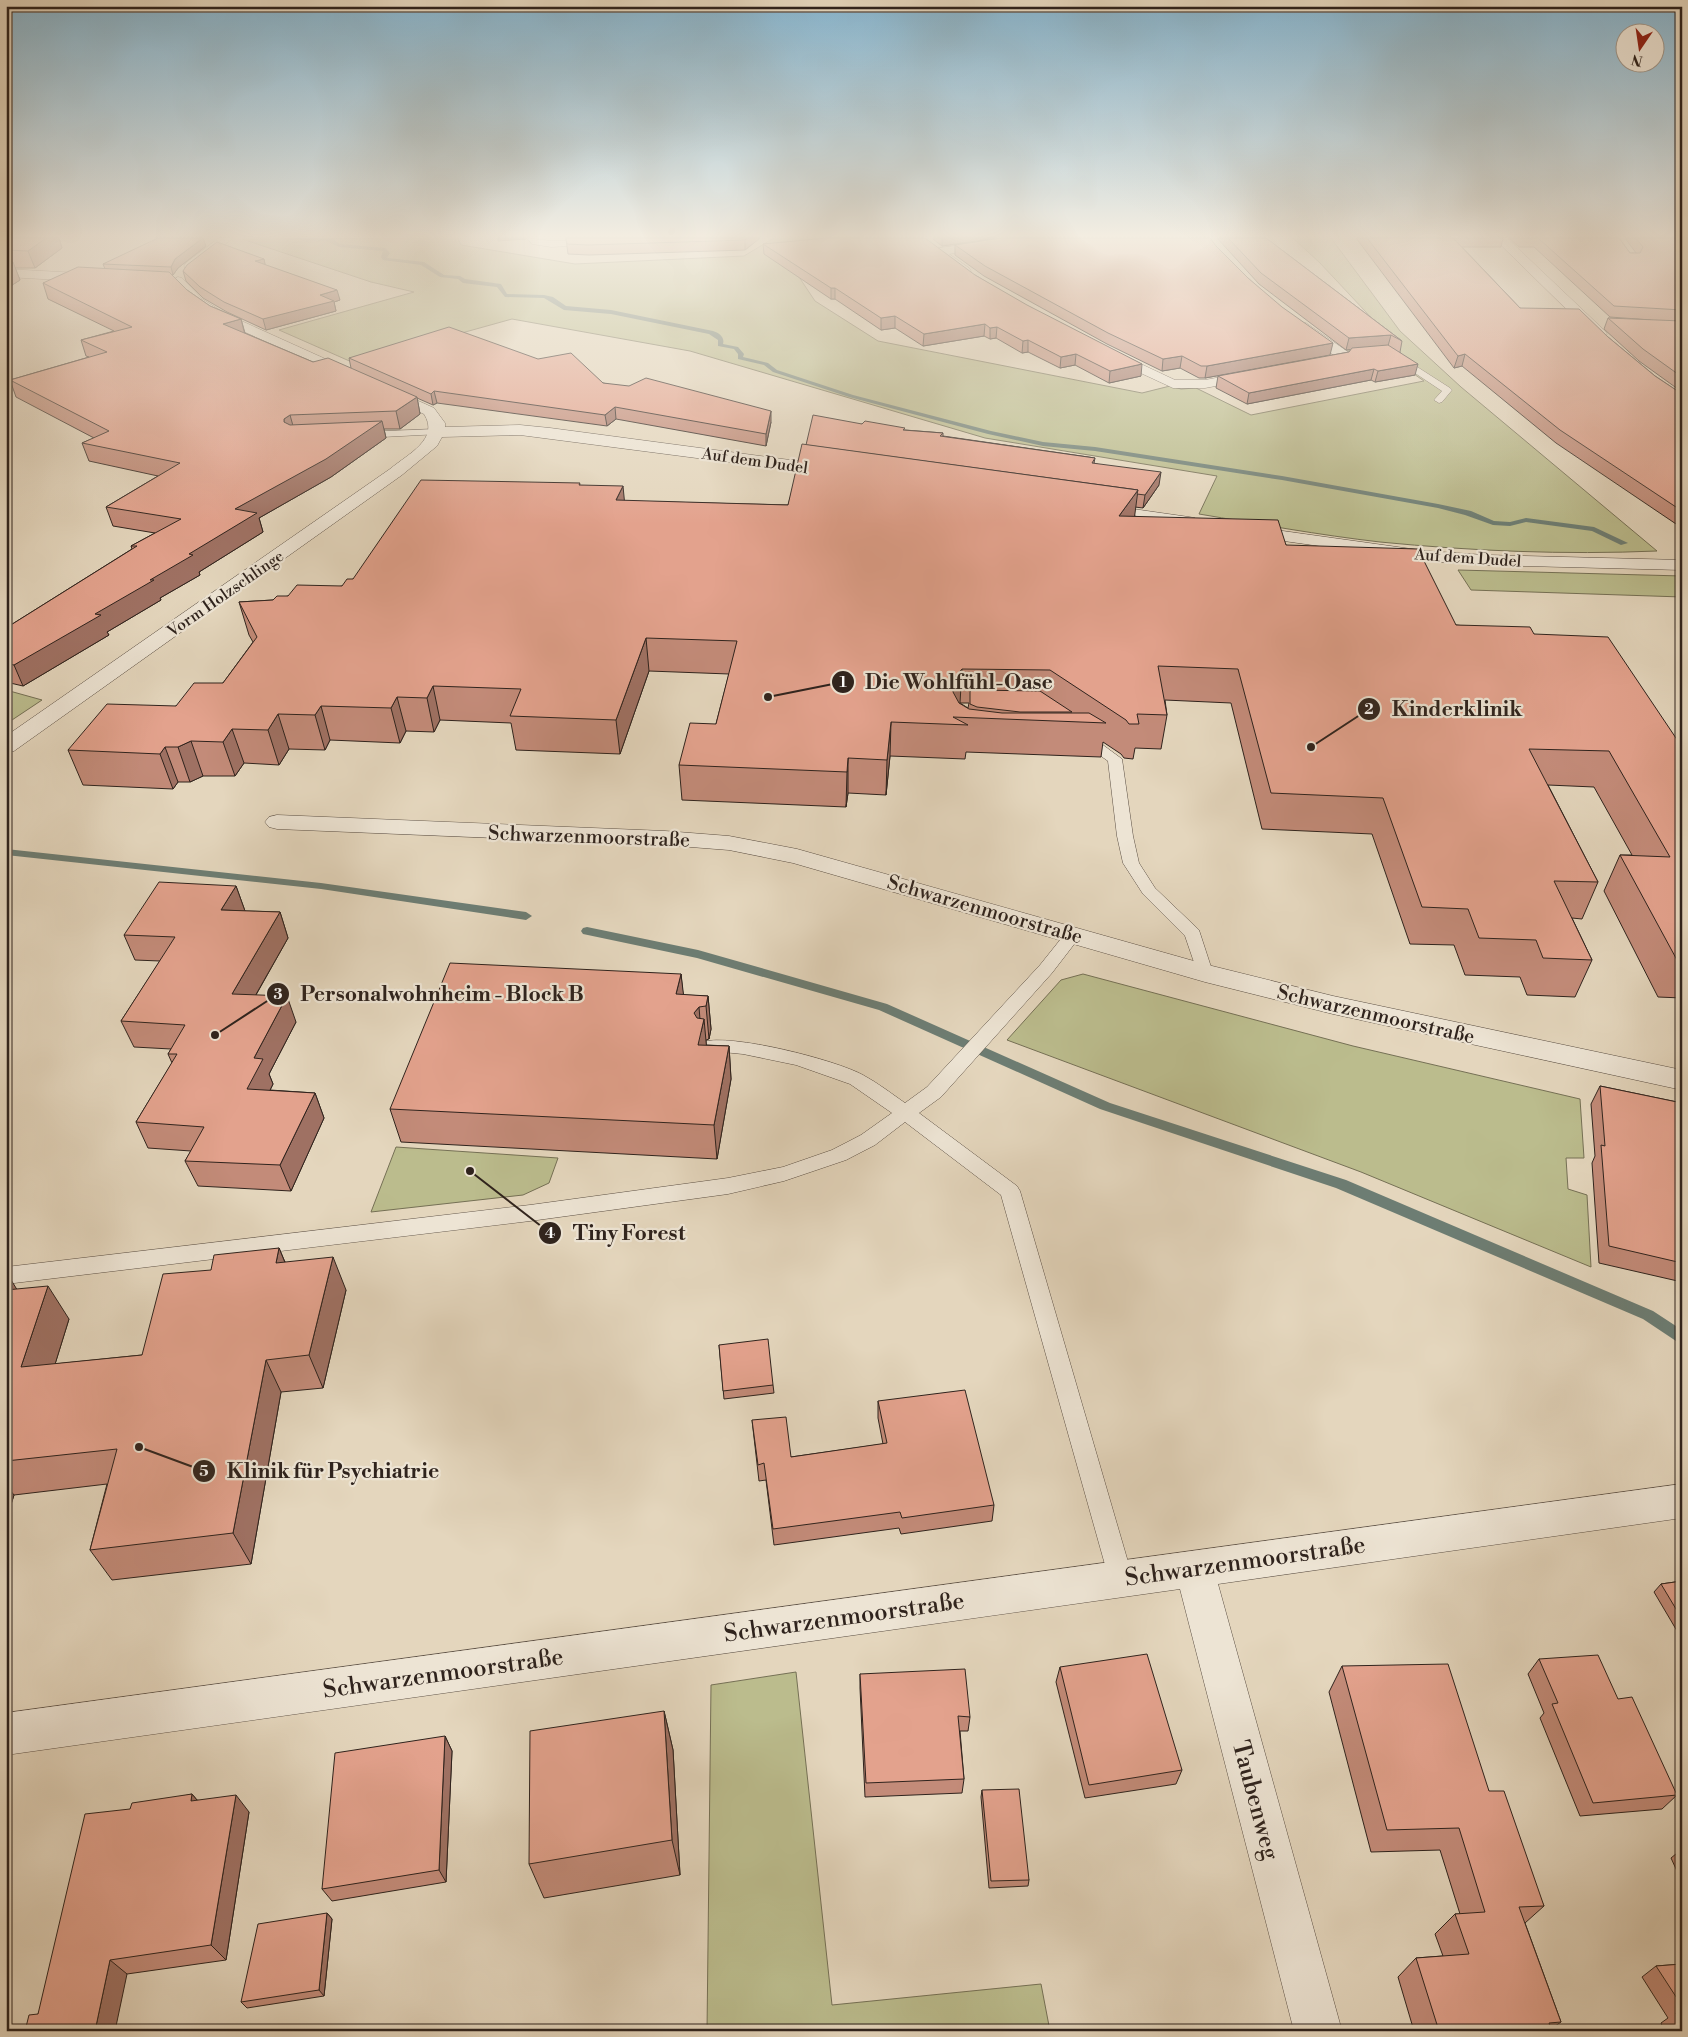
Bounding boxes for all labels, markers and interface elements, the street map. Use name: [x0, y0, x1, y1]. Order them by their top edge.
north arrow: [1616, 22, 1666, 72]
text: N: [1630, 50, 1645, 70]
street label: Auf dem Dudel: [699, 444, 809, 478]
street label: Auf dem Dudel: [1413, 544, 1522, 572]
street label: Vorm Holzschlinge: [162, 546, 288, 642]
callout: Die Wohlfühl-Oase: [831, 664, 1063, 700]
text: Die Wohlfühl-Oase: [865, 670, 1053, 696]
text: 1: [839, 673, 847, 692]
callout: Kinderklinik: [1357, 691, 1532, 727]
text: Kinderklinik: [1392, 697, 1523, 723]
text: 2: [1364, 700, 1374, 719]
street label: Schwarzenmoorstraße: [487, 821, 690, 854]
street label: Schwarzenmoorstraße: [884, 871, 1085, 950]
callout: Personalwohnheim - Block B: [265, 976, 594, 1012]
street label: Schwarzenmoorstraße: [1274, 981, 1477, 1050]
text: Personalwohnheim - Block B: [300, 982, 584, 1008]
text: 3: [273, 985, 283, 1004]
callout: Tiny Forest: [537, 1215, 695, 1251]
text: Tiny Forest: [573, 1221, 686, 1247]
text: 4: [545, 1224, 555, 1243]
callout: Klinik für Psychiatrie: [192, 1453, 449, 1489]
text: Klinik für Psychiatrie: [227, 1459, 439, 1485]
text: 5: [199, 1462, 209, 1481]
street label: Schwarzenmoorstraße: [1123, 1530, 1367, 1594]
street label: Schwarzenmoorstraße: [722, 1586, 966, 1650]
street label: Schwarzenmoorstraße: [321, 1642, 565, 1706]
street label: Taubenweg: [1225, 1737, 1286, 1864]

